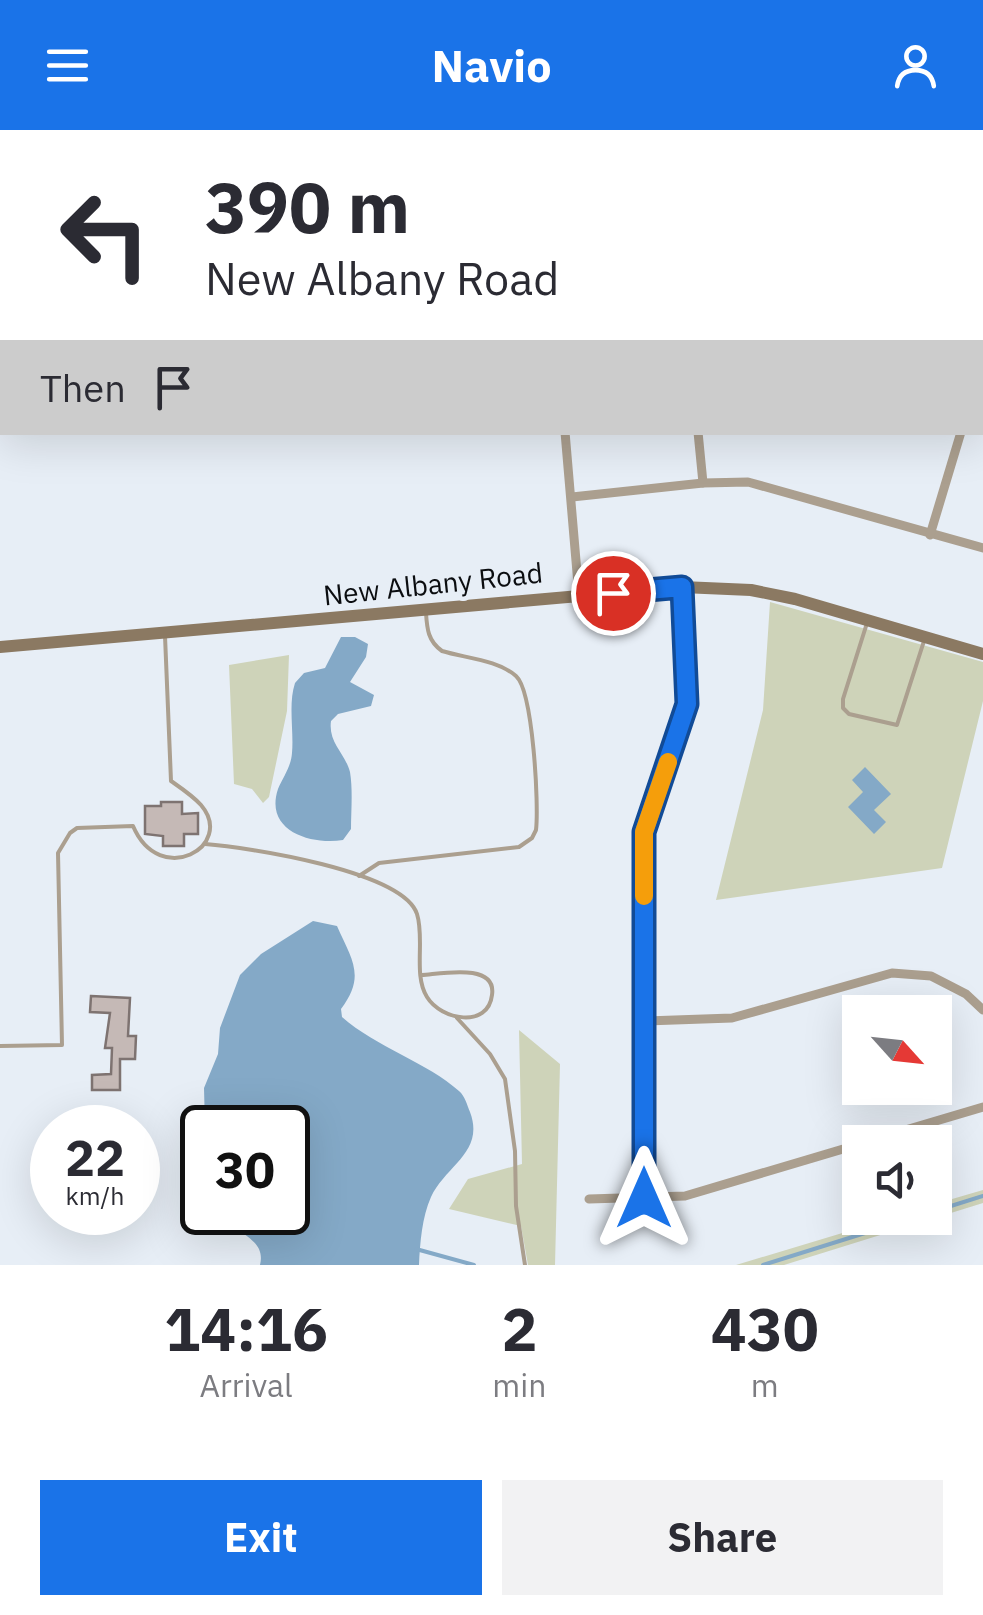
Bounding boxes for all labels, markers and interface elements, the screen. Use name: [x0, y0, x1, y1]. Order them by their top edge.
text: Navio: [431, 36, 552, 94]
icon: menu: [40, 38, 95, 93]
icon: person: [888, 38, 943, 93]
text: 390 m: [205, 161, 410, 252]
icon: left: [40, 170, 170, 300]
text: New Albany Road: [205, 249, 559, 307]
icon: arrive: [146, 360, 201, 415]
text: Then: [40, 363, 126, 412]
pin: [571, 551, 656, 636]
street label: New Albany Road: [321, 554, 545, 613]
icon: arrive: [586, 566, 641, 621]
north arrow: [842, 995, 952, 1105]
map controls: [842, 995, 952, 1235]
speed limit sign: 30: [180, 1105, 310, 1235]
text: 22: [65, 1125, 125, 1190]
button: sound: [842, 1125, 952, 1235]
position arrow: [592, 1146, 696, 1250]
text: km/h: [66, 1179, 124, 1212]
text: 14:16: [164, 1289, 328, 1368]
text: 2: [501, 1289, 537, 1368]
text: 430: [711, 1289, 819, 1368]
text: Arrival: [200, 1364, 293, 1406]
text: min: [492, 1364, 546, 1406]
text: m: [751, 1364, 779, 1406]
button: Exit: [40, 1480, 482, 1595]
button: Share: [502, 1480, 943, 1595]

